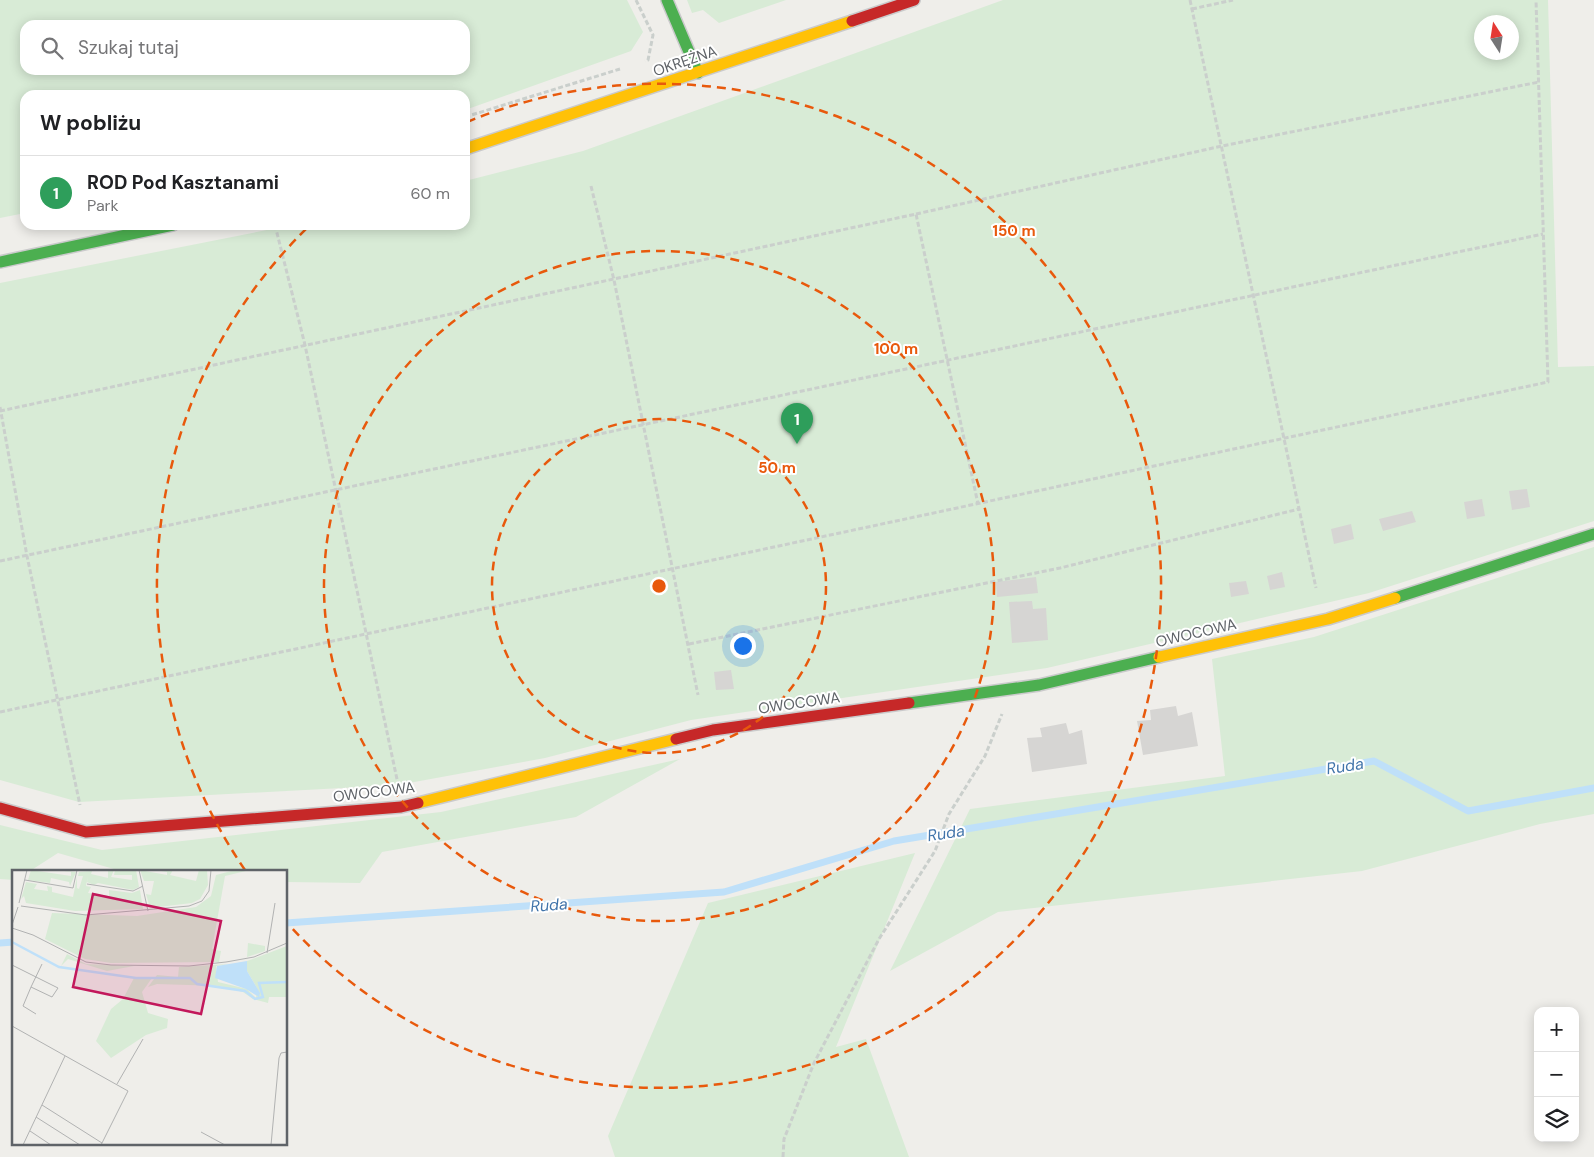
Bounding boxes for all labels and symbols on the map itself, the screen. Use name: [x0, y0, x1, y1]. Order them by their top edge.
north arrow: [1474, 15, 1519, 60]
street label: OKRĘŻNA: [650, 41, 720, 81]
text: 150 m: [993, 221, 1036, 241]
text: 100 m: [874, 339, 918, 359]
pin: 1: [781, 403, 813, 444]
text: 50 m: [758, 458, 796, 478]
centre of rings: [650, 577, 668, 595]
street label: OWOCOWA: [1154, 614, 1238, 652]
your location: [730, 633, 756, 659]
street label: OWOCOWA: [757, 687, 841, 719]
water label: Ruda: [1325, 753, 1365, 779]
street label: OWOCOWA: [332, 777, 416, 807]
water label: Ruda: [926, 820, 966, 846]
inset map: [12, 870, 288, 1144]
water label: Ruda: [530, 893, 569, 917]

